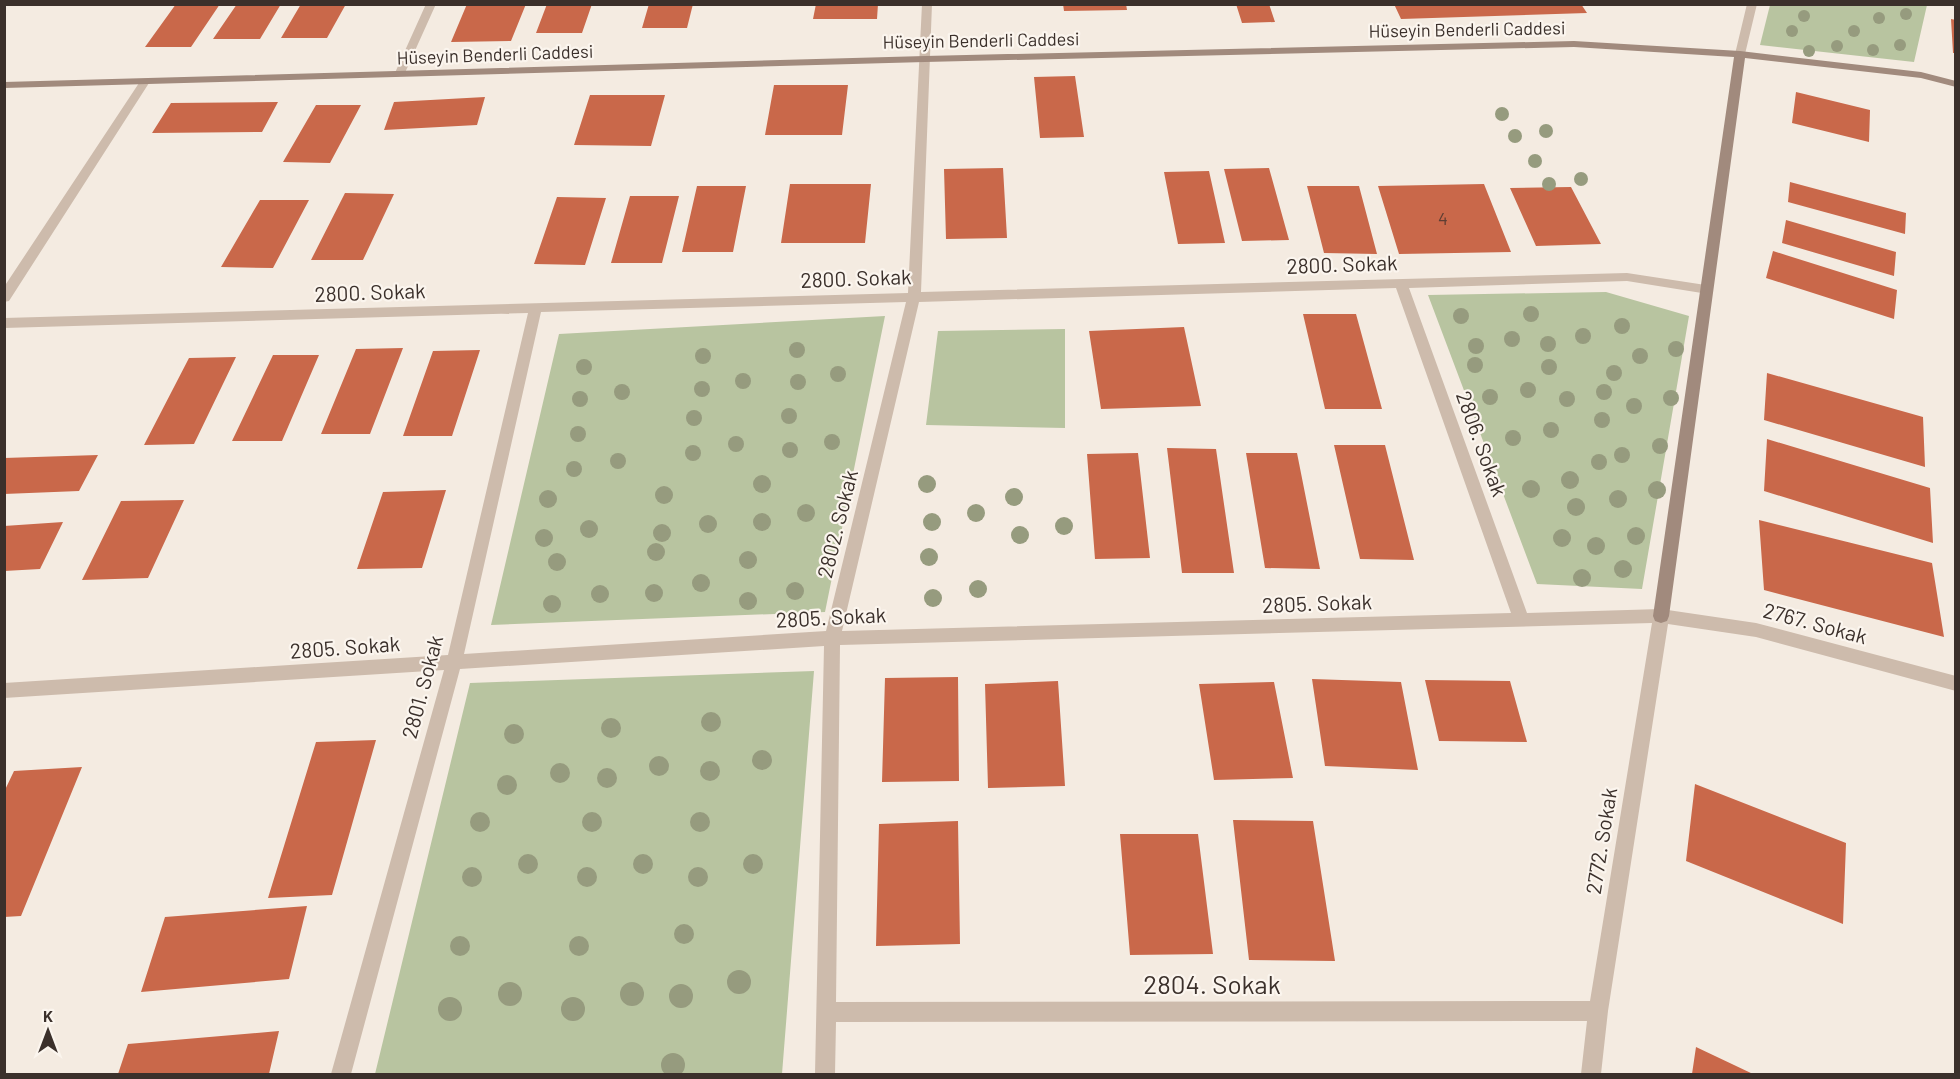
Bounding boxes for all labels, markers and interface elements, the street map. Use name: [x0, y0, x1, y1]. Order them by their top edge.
street label: Hüseyin Benderli Caddesi: [1368, 16, 1566, 42]
street label: Hüseyin Benderli Caddesi: [882, 27, 1080, 53]
street label: Hüseyin Benderli Caddesi: [396, 40, 594, 68]
house number: 4: [1438, 207, 1448, 229]
street label: 2800. Sokak: [1286, 249, 1398, 278]
street label: 2800. Sokak: [800, 263, 912, 292]
street label: 2800. Sokak: [314, 277, 426, 306]
street label: 2806. Sokak: [1452, 387, 1513, 500]
street label: 2802. Sokak: [811, 467, 862, 580]
street label: 2805. Sokak: [1261, 588, 1372, 617]
street label: 2767. Sokak: [1761, 597, 1870, 648]
street label: 2805. Sokak: [775, 601, 887, 632]
street label: 2805. Sokak: [289, 630, 401, 663]
street label: 2801. Sokak: [396, 632, 447, 741]
street label: 2772. Sokak: [1580, 786, 1621, 896]
street label: 2804. Sokak: [1143, 968, 1281, 999]
north arrow: [18, 1001, 78, 1061]
text: K: [43, 1006, 53, 1025]

